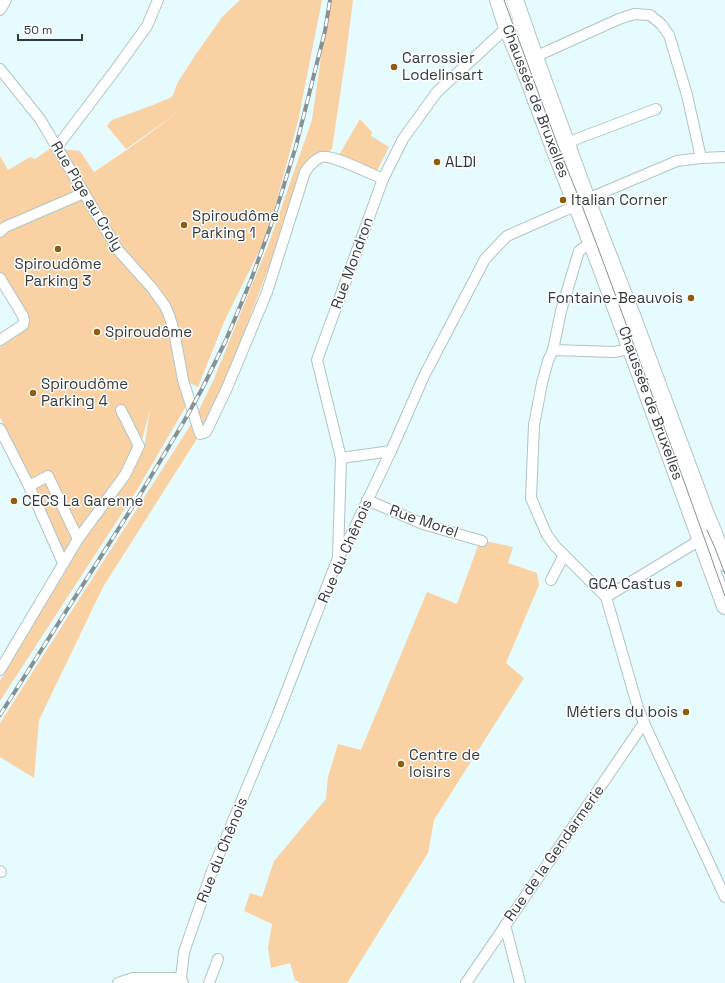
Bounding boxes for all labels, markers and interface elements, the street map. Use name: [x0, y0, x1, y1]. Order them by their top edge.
scale bar: [18, 16, 82, 42]
text: 50 m: [24, 22, 52, 38]
street label: Chaussée de Bruxelles: [498, 22, 574, 180]
place label: Carrossier Lodelinsart: [402, 48, 484, 84]
marker: Carrossier Lodelinsart: [389, 62, 399, 72]
street label: Rue Pige au Croly: [47, 137, 128, 254]
place label: ALDI: [445, 152, 476, 171]
marker: ALDI: [432, 157, 442, 167]
place label: Italian Corner: [571, 190, 668, 209]
marker: Italian Corner: [558, 195, 568, 205]
place label: Spiroudôme Parking 1: [192, 206, 279, 242]
street label: Rue Mondron: [326, 214, 377, 311]
marker: Spiroudôme Parking 1: [179, 220, 189, 230]
marker: Spiroudôme Parking 3: [53, 244, 63, 254]
place label: Spiroudôme Parking 3: [14, 254, 102, 290]
place label: Fontaine-Beauvois: [548, 288, 683, 307]
marker: Fontaine-Beauvois: [686, 293, 696, 303]
place label: Spiroudôme: [105, 322, 192, 341]
street label: Chaussée de Bruxelles: [615, 323, 688, 482]
marker: Spiroudôme: [92, 327, 102, 337]
place label: Spiroudôme Parking 4: [41, 374, 128, 410]
marker: Spiroudôme Parking 4: [28, 388, 38, 398]
place label: CECS La Garenne: [22, 491, 144, 510]
marker: CECS La Garenne: [9, 496, 19, 506]
street label: Rue du Chênois: [313, 496, 376, 606]
street label: Rue Morel: [387, 500, 461, 541]
place label: GCA Castus: [589, 574, 671, 593]
marker: GCA Castus: [674, 579, 684, 589]
place label: Métiers du bois: [567, 702, 678, 721]
marker: Métiers du bois: [681, 707, 691, 717]
place label: Centre de loisirs: [409, 745, 480, 781]
marker: Centre de loisirs: [396, 759, 406, 769]
street label: Rue de la Gendarmerie: [499, 781, 608, 924]
street label: Rue du Chênois: [192, 794, 251, 905]

